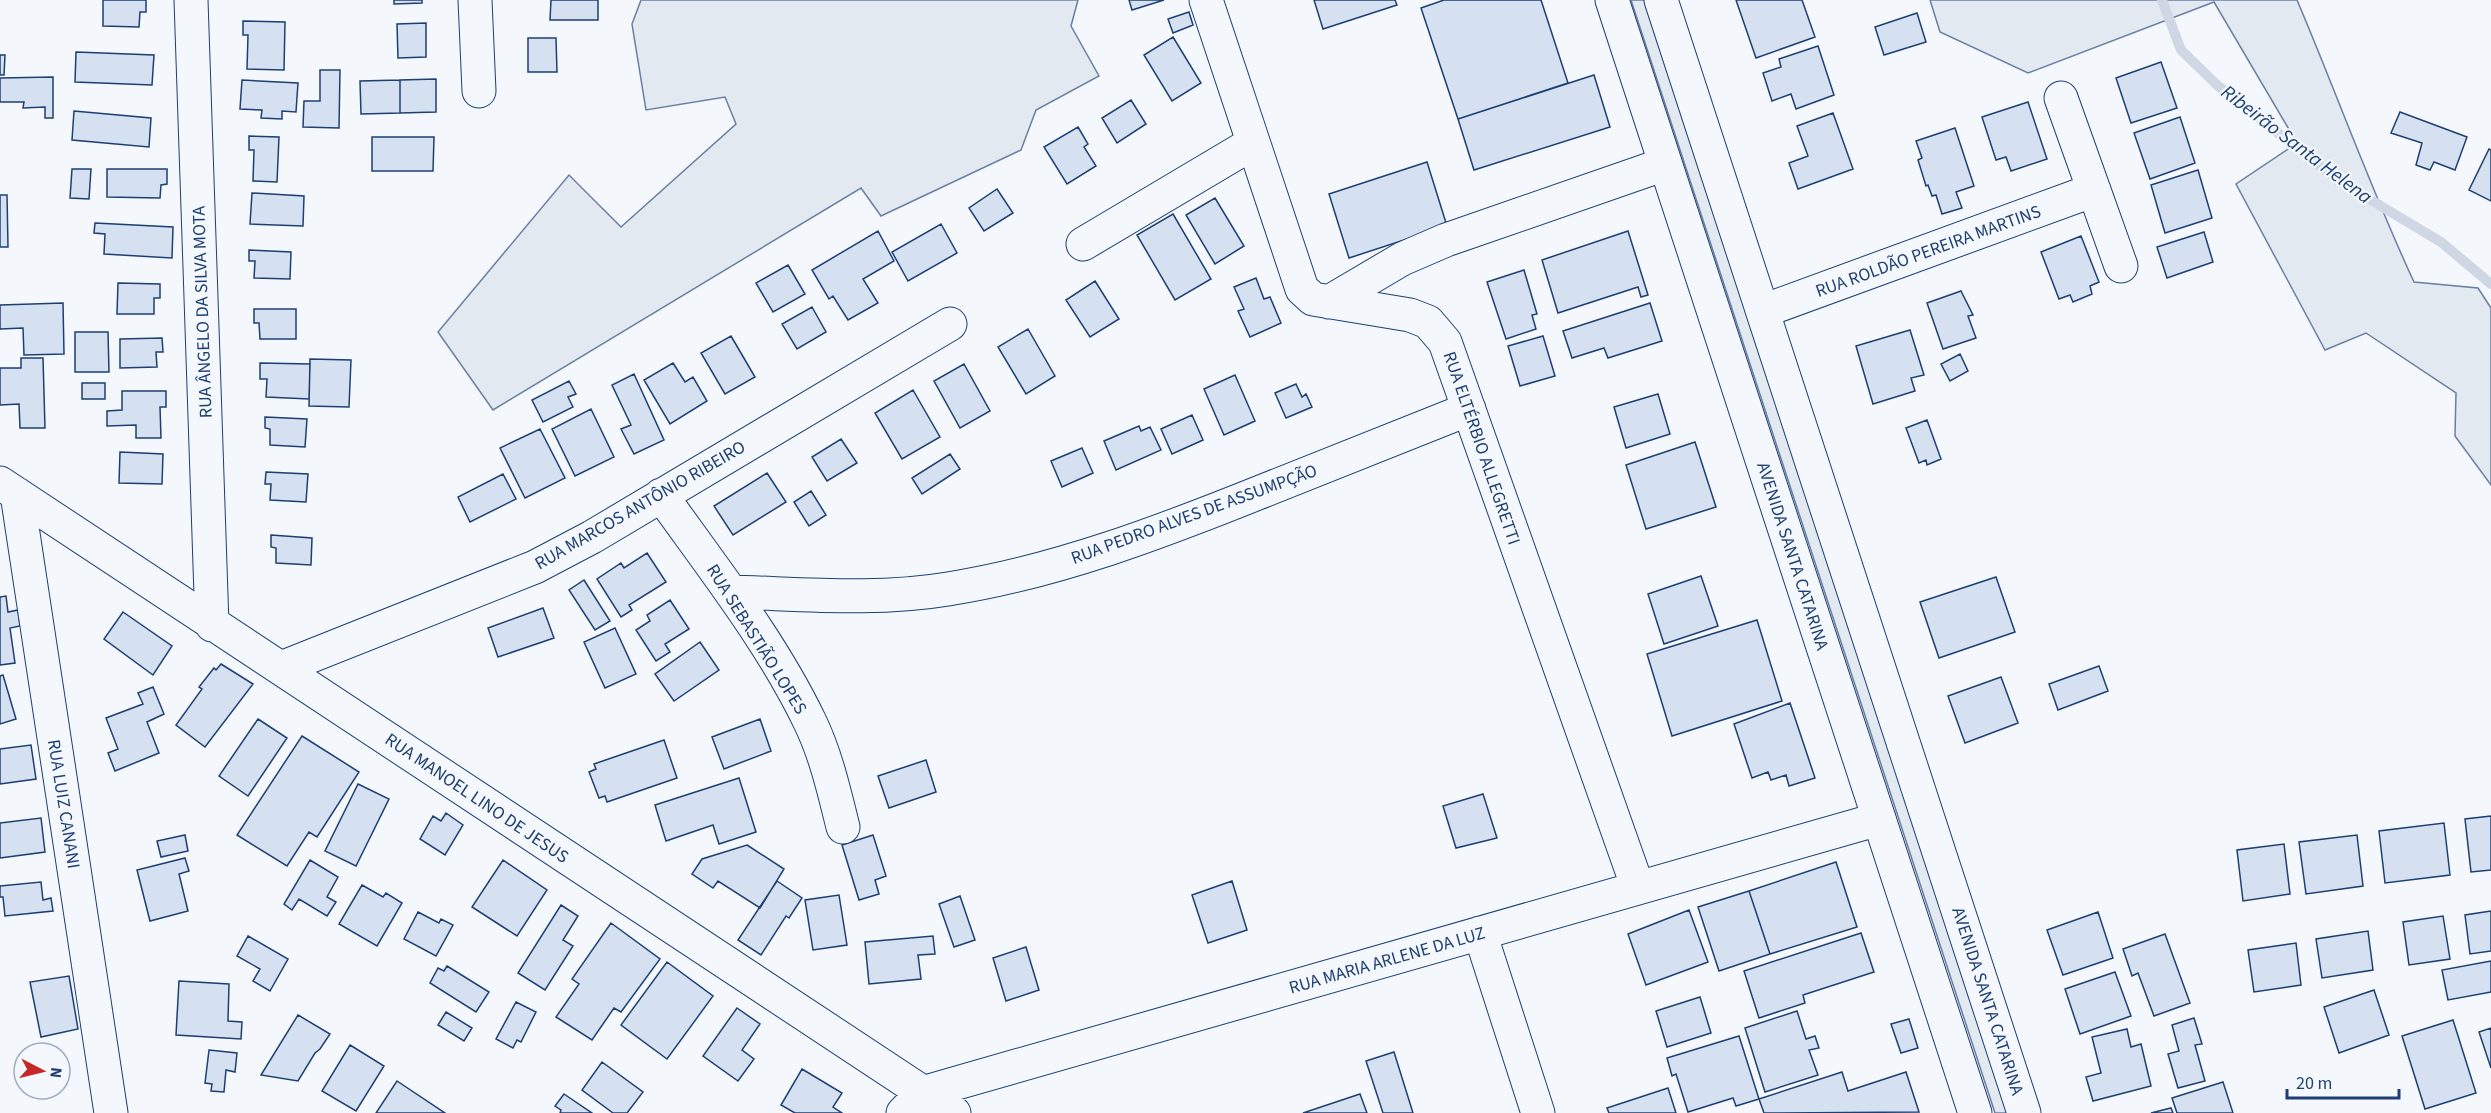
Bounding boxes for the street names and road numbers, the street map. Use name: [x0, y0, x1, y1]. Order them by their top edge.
street label: RUA ROLDÃO PEREIRA MARTINS: [1812, 199, 2044, 304]
street label: RUA ÂNGELO DA SILVA MOTA: [186, 205, 219, 419]
street label: RUA ELTÉRBIO ALLEGRETTI: [1437, 348, 1526, 548]
street label: RUA MARCOS ANTÔNIO RIBEIRO: [530, 435, 750, 576]
street label: RUA PEDRO ALVES DE ASSUMPÇÃO: [1068, 458, 1321, 571]
street label: AVENIDA SANTA CATARINA: [1750, 459, 1835, 654]
street label: RUA SEBASTIÃO LOPES: [700, 559, 813, 719]
street label: RUA MANOEL LINO DE JESUS: [380, 727, 574, 869]
street label: RUA LUIZ CANANI: [41, 738, 86, 871]
street label: AVENIDA SANTA CATARINA: [1945, 904, 2030, 1099]
street label: RUA MARIA ARLENE DA LUZ: [1286, 920, 1488, 1000]

